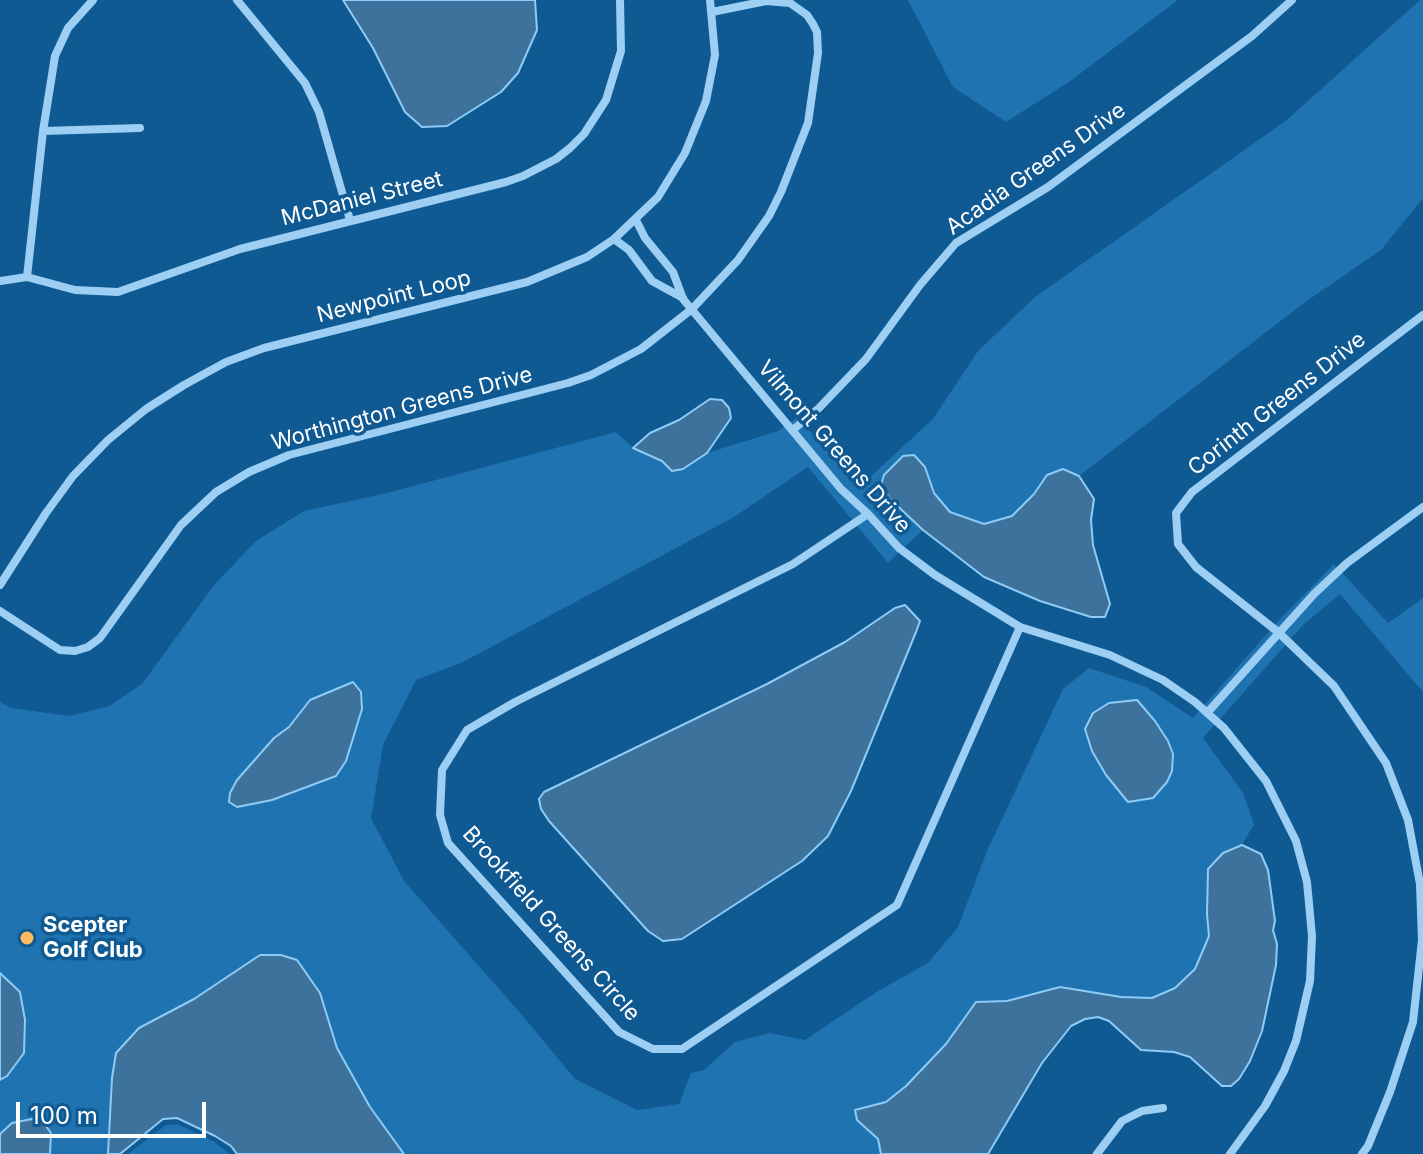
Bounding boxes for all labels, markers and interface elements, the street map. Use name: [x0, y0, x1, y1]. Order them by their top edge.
street label: Acadia Greens Drive: [941, 97, 1131, 241]
street label: McDaniel Street: [279, 166, 445, 232]
street label: Newpoint Loop: [314, 265, 474, 329]
street label: Corinth Greens Drive: [1183, 326, 1371, 482]
street label: Vilmont Greens Drive: [752, 355, 916, 539]
street label: Worthington Greens Drive: [269, 361, 535, 457]
street label: Brookfield Greens Circle: [457, 821, 645, 1027]
place label: Scepter Golf Club: [43, 912, 143, 964]
marker: Scepter Golf Club: [18, 929, 36, 947]
scale bar: [20, 1086, 210, 1136]
text: 100 m: [30, 1101, 98, 1130]

